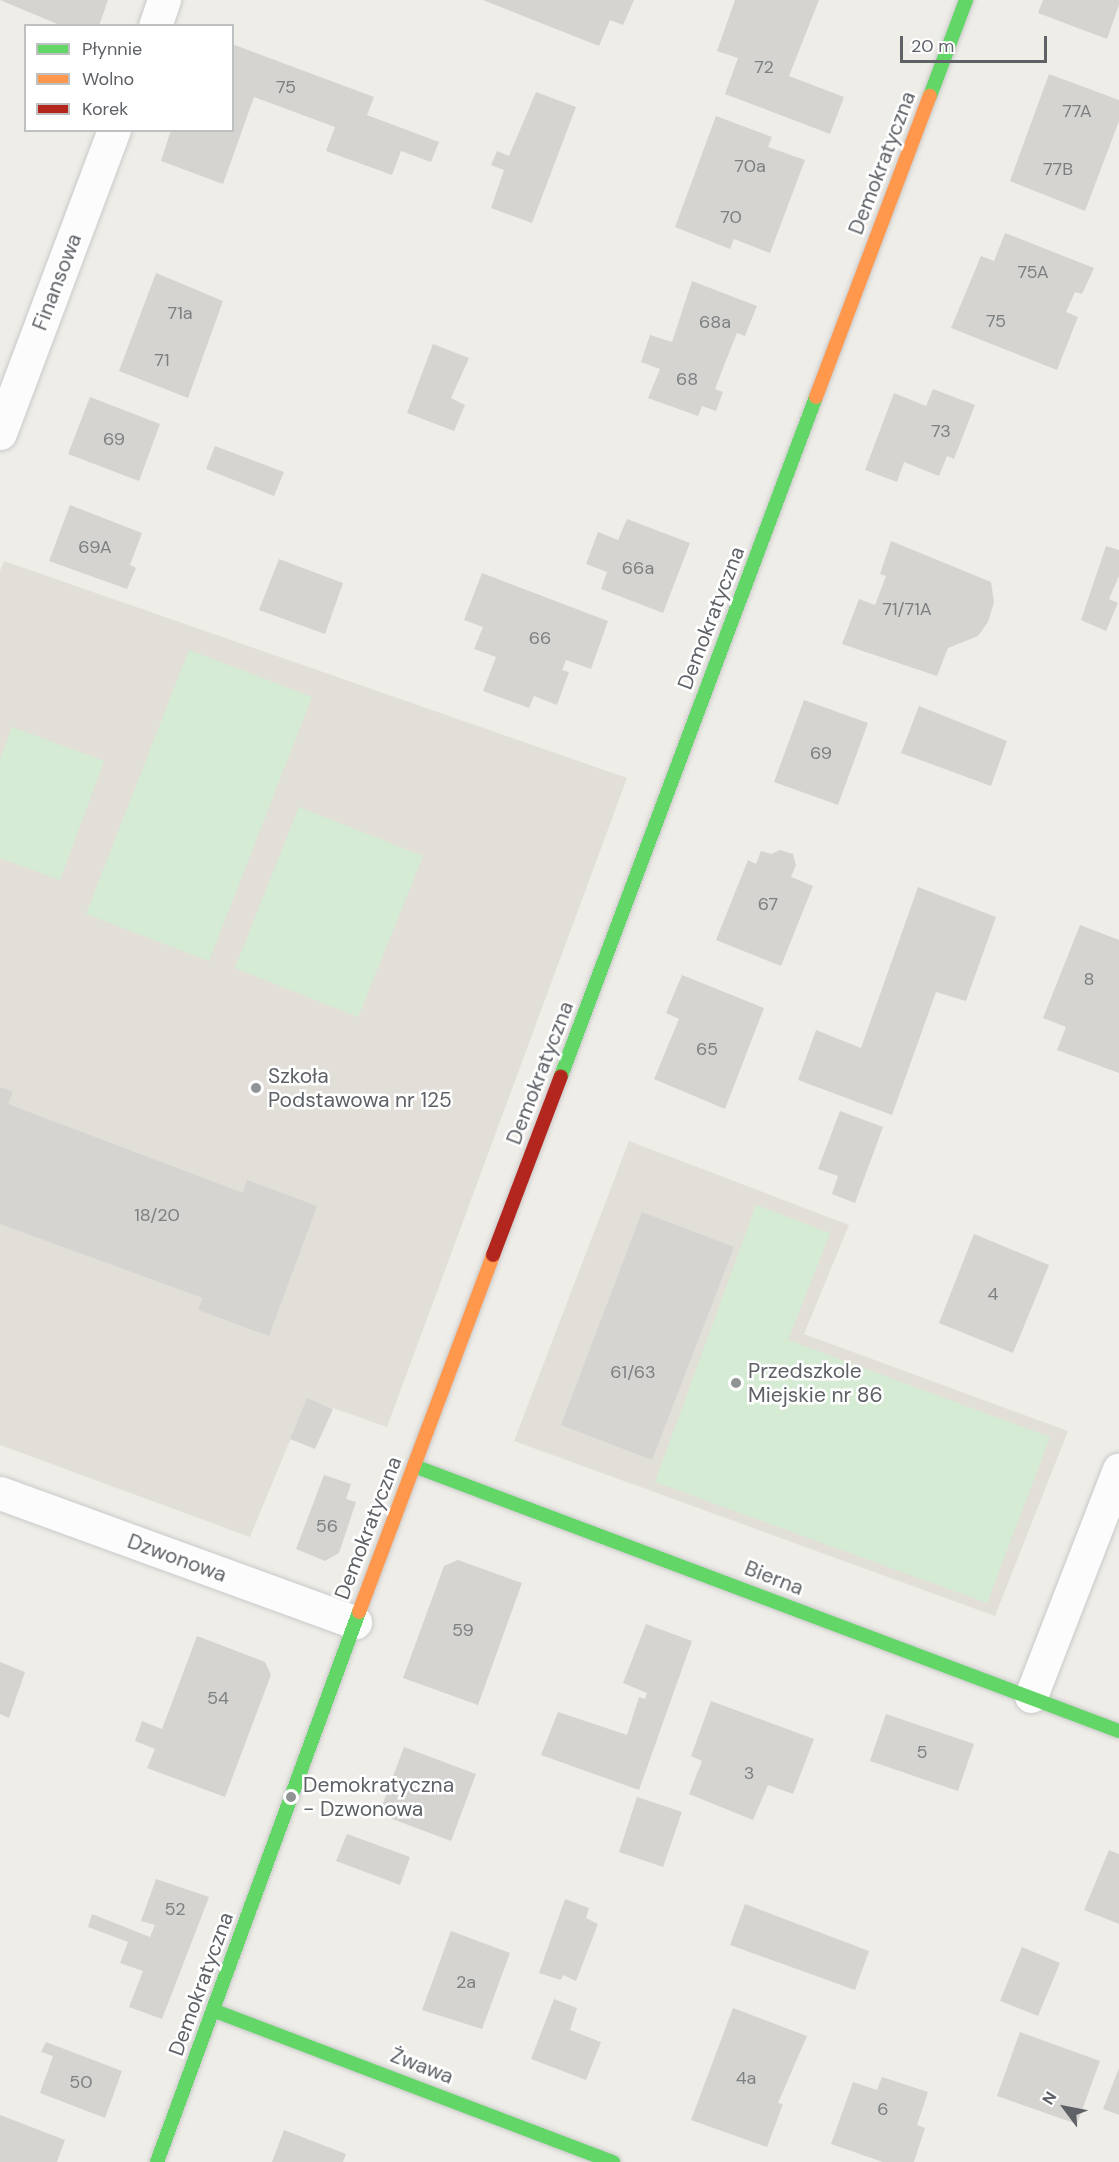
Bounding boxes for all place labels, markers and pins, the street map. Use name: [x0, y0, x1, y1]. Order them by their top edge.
place label: Szkoła Podstawowa nr 125: [268, 1063, 452, 1113]
marker: Szkoła Podstawowa nr 125: [249, 1081, 263, 1095]
place label: Przedszkole Miejskie nr 86: [748, 1358, 883, 1408]
marker: Przedszkole Miejskie nr 86: [729, 1376, 743, 1390]
place label: Demokratyczna - Dzwonowa: [303, 1772, 454, 1822]
marker: Demokratyczna - Dzwonowa: [284, 1790, 298, 1804]

